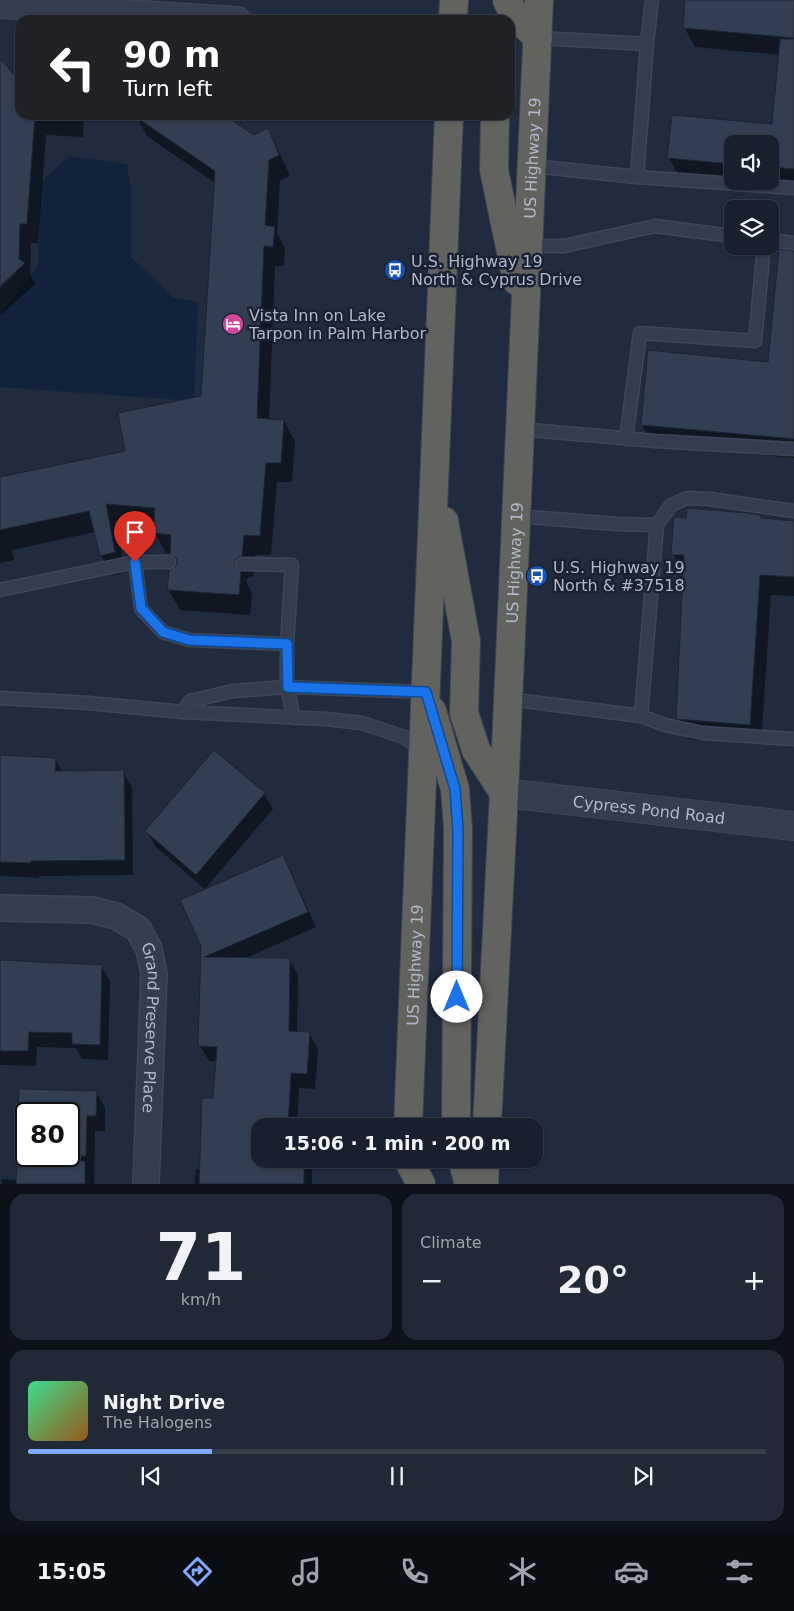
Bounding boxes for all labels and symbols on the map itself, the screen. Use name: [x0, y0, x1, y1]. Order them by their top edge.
street label: US Highway 19: [520, 97, 545, 219]
place label: U.S. Highway 19 North & Cyprus Drive: [411, 252, 582, 289]
bus stop icon: U.S. Highway 19 North & Cyprus Drive: [383, 258, 407, 282]
place label: Vista Inn on Lake Tarpon in Palm Harbor: [248, 306, 427, 343]
hotel icon: Vista Inn on Lake Tarpon in Palm Harbor: [221, 312, 245, 336]
street label: US Highway 19: [502, 502, 527, 624]
pin: [114, 511, 156, 562]
place label: U.S. Highway 19 North & #37518: [553, 558, 685, 595]
bus stop icon: U.S. Highway 19 North & #37518: [525, 564, 549, 588]
street label: Cypress Pond Road: [572, 792, 726, 828]
street label: US Highway 19: [403, 904, 427, 1026]
street label: Grand Preserve Place: [137, 939, 163, 1113]
position arrow: [430, 970, 482, 1022]
speed limit sign: 80: [15, 1102, 80, 1167]

